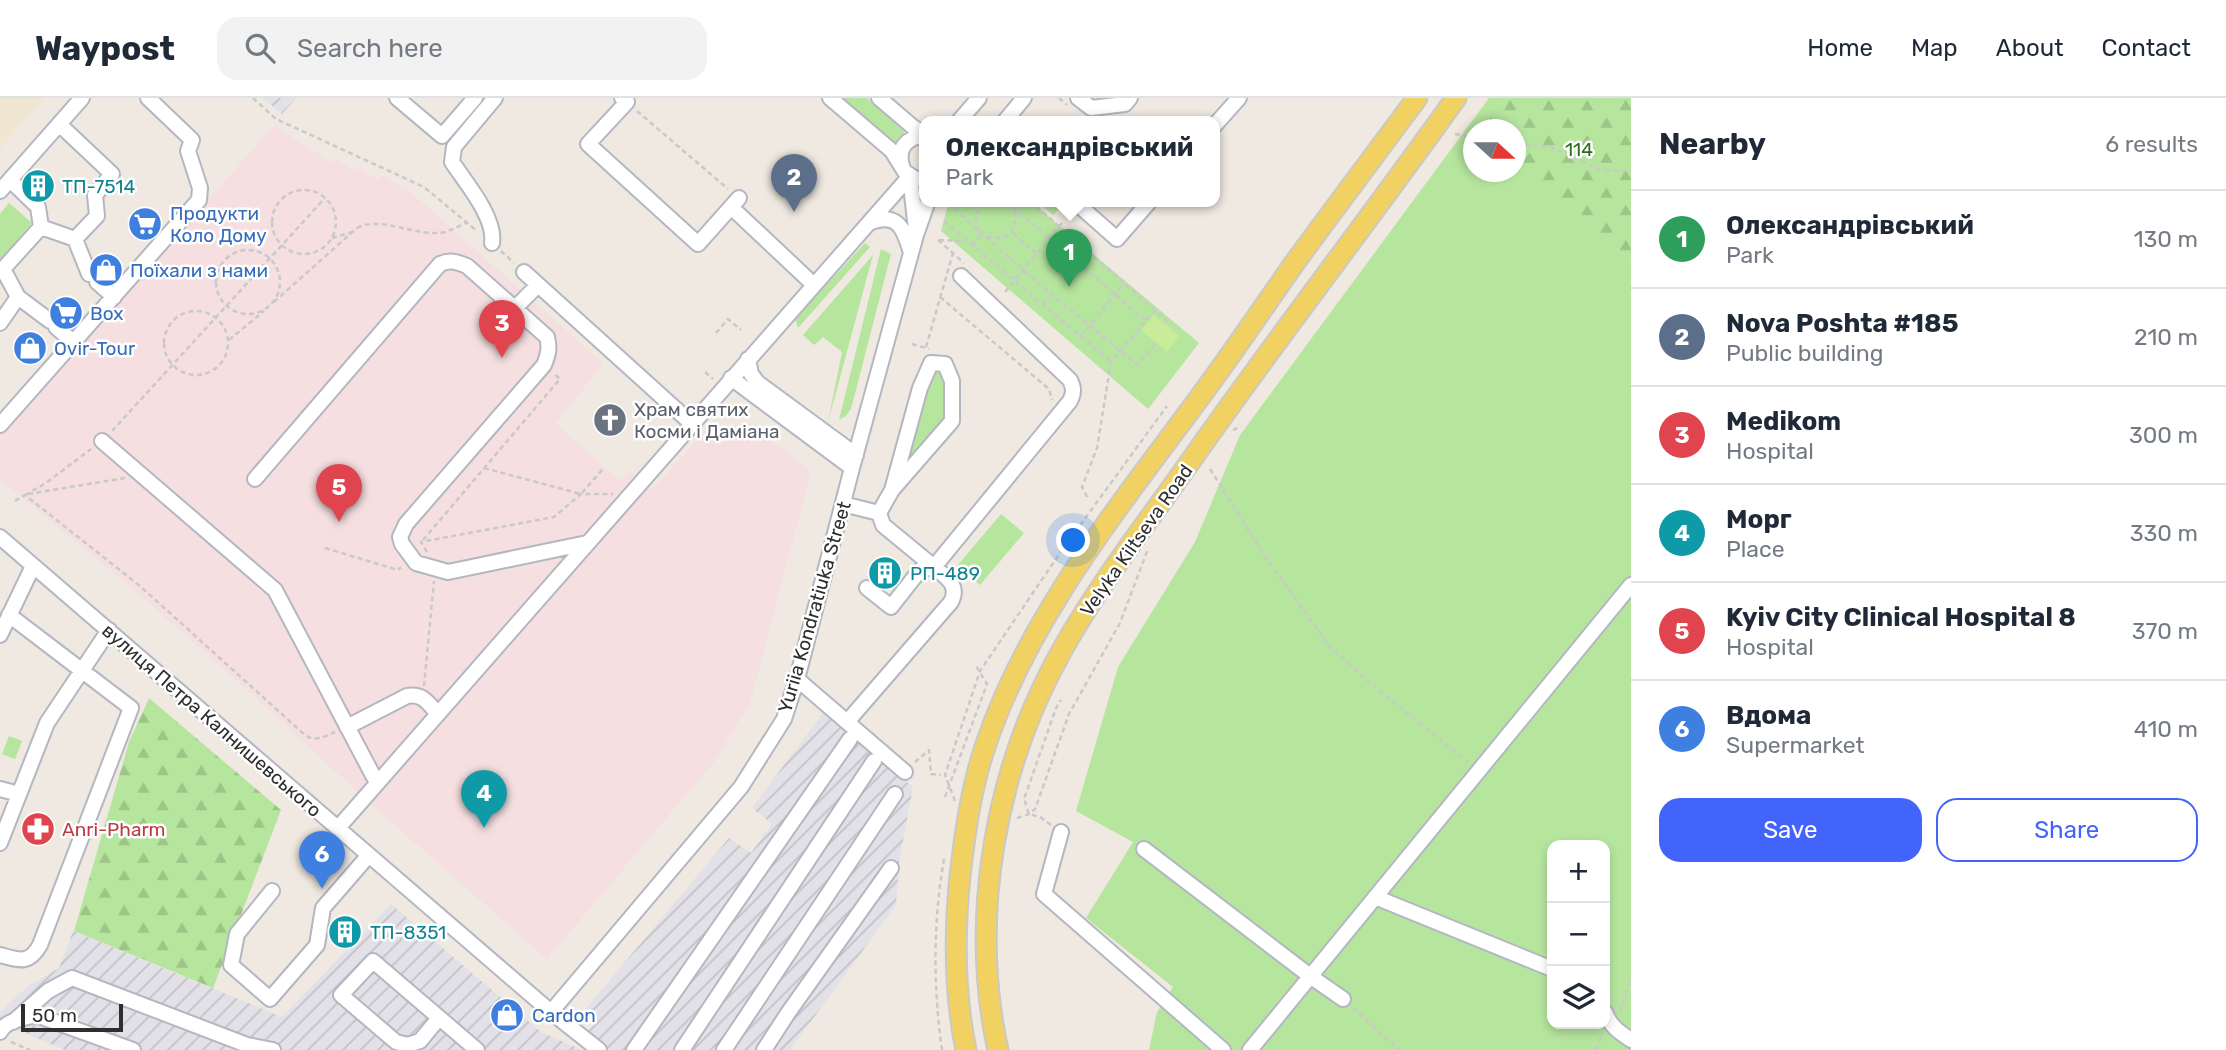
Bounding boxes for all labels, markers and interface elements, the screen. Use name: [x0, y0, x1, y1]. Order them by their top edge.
search box: [217, 17, 707, 80]
text: Waypost: [35, 29, 175, 68]
icon: search: [241, 29, 279, 67]
text: Search here: [297, 33, 443, 64]
text: Home: [1807, 34, 1873, 62]
text: Map: [1911, 34, 1958, 62]
text: About: [1996, 34, 2064, 62]
text: Contact: [2102, 34, 2191, 62]
popup: [919, 116, 1220, 207]
north arrow: [1463, 119, 1526, 182]
text: Nearby: [1659, 126, 1766, 162]
text: 6 results: [2105, 130, 2198, 158]
text: Олександрівський: [946, 132, 1193, 163]
park label: 114: [1565, 138, 1593, 161]
pin: 2: [771, 154, 817, 212]
text: Park: [946, 163, 993, 191]
building icon: ТП-7514: [19, 167, 57, 205]
place label: ТП-7514: [62, 175, 135, 198]
place label: Продукти Коло Дому: [170, 202, 267, 247]
supermarket icon: Продукти Коло Дому: [126, 205, 164, 243]
text: Олександрівський: [1726, 210, 1974, 241]
text: 1: [1676, 225, 1688, 253]
text: 130 m: [2134, 225, 2198, 253]
pin: 1: [1046, 229, 1092, 287]
text: Park: [1726, 241, 1774, 269]
shop icon: Поїхали з нами: [87, 251, 125, 289]
place label: Поїхали з нами: [130, 259, 268, 282]
supermarket icon: Box: [47, 294, 85, 332]
pin: 3: [479, 300, 525, 358]
place label: Box: [90, 302, 124, 325]
text: Nova Poshta #185: [1726, 308, 1958, 339]
text: 2: [1675, 323, 1689, 351]
text: 210 m: [2134, 323, 2198, 351]
shop icon: Ovir-Tour: [11, 329, 49, 367]
place label: Ovir-Tour: [54, 337, 136, 360]
text: Public building: [1726, 339, 1883, 367]
place label: Храм святих Косми і Даміана: [634, 398, 779, 443]
church icon: Храм святих Косми і Даміана: [591, 401, 629, 439]
text: Medikom: [1726, 406, 1841, 437]
text: 3: [1674, 421, 1690, 449]
text: 300 m: [2129, 421, 2198, 449]
text: Hospital: [1726, 437, 1814, 465]
street label: Velyka Kiltseva Road: [1075, 460, 1198, 621]
pin: 5: [316, 464, 362, 522]
street label: Yuriia Kondratiuka Street: [773, 498, 856, 716]
text: Морг: [1726, 504, 1792, 535]
text: 4: [1674, 519, 1690, 547]
text: 330 m: [2130, 519, 2198, 547]
your location: [1056, 523, 1090, 557]
text: Place: [1726, 535, 1785, 563]
building icon: РП-489: [866, 554, 904, 592]
place label: РП-489: [910, 562, 980, 585]
text: Kyiv City Clinical Hospital 8: [1726, 602, 2076, 633]
text: 5: [1675, 617, 1689, 645]
text: 370 m: [2132, 617, 2198, 645]
street label: вулиця Петра Калнишевського: [97, 619, 326, 822]
text: Hospital: [1726, 633, 1814, 661]
text: Вдома: [1726, 700, 1811, 731]
text: 6: [1675, 715, 1689, 743]
text: 410 m: [2134, 715, 2198, 743]
text: Supermarket: [1726, 731, 1864, 759]
pin: 4: [461, 770, 507, 828]
button: Save: [1659, 798, 1922, 862]
button: Share: [1936, 798, 2198, 862]
pharmacy icon: Anri-Pharm: [19, 810, 57, 848]
place label: Anri-Pharm: [62, 818, 166, 841]
pin: 6: [299, 831, 345, 889]
map controls: [1547, 840, 1610, 1029]
button: +: [1547, 840, 1610, 903]
button: −: [1547, 903, 1610, 966]
building icon: ТП-8351: [326, 913, 364, 951]
place label: ТП-8351: [370, 921, 446, 944]
button: layers: [1547, 966, 1610, 1029]
shop icon: Cardon: [488, 996, 526, 1034]
scale bar: [21, 1001, 122, 1033]
text: 50 m: [32, 1004, 77, 1027]
place label: Cardon: [532, 1004, 596, 1027]

